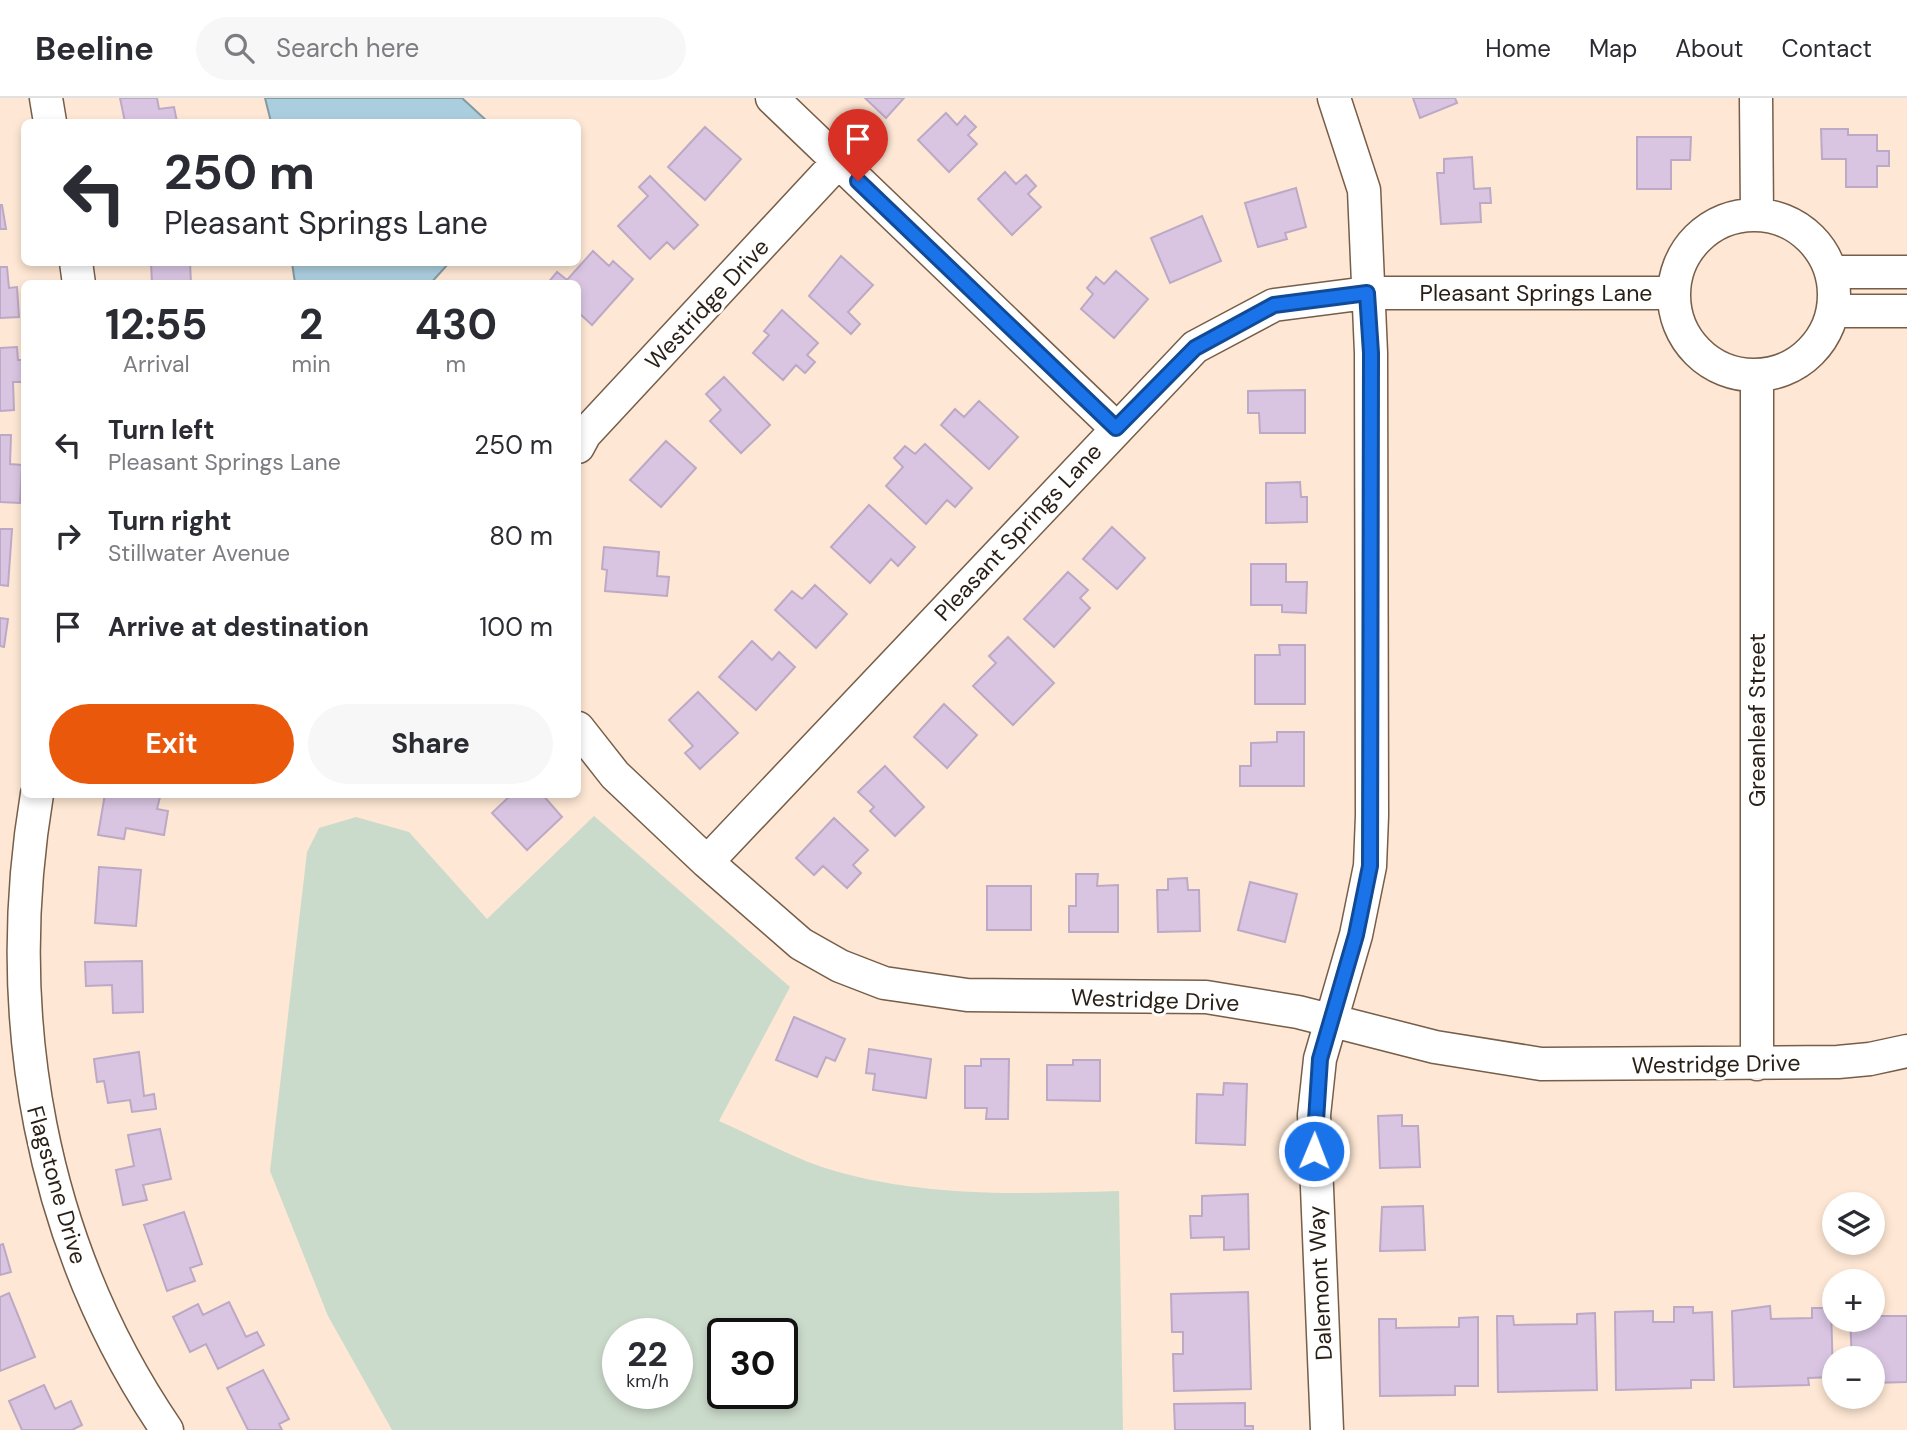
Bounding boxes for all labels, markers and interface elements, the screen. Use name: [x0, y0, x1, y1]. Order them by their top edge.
search box: [196, 17, 686, 80]
text: Beeline: [35, 27, 154, 70]
icon: search: [220, 29, 258, 67]
text: Search here: [276, 31, 419, 65]
text: Home: [1485, 33, 1551, 64]
text: Map: [1589, 33, 1637, 64]
text: About: [1675, 33, 1744, 64]
text: Contact: [1782, 33, 1872, 64]
pin: [828, 109, 888, 181]
icon: arrive: [839, 120, 877, 158]
text: 250 m: [164, 140, 315, 204]
icon: left: [49, 147, 140, 238]
text: Pleasant Springs Lane: [164, 202, 488, 244]
street label: Westridge Drive: [639, 232, 775, 376]
street label: Pleasant Springs Lane: [1420, 278, 1652, 308]
text: 12:55: [105, 297, 207, 352]
text: 2: [299, 297, 323, 352]
text: 430: [415, 297, 497, 352]
text: Arrival: [123, 349, 190, 379]
text: min: [292, 349, 331, 379]
text: m: [446, 349, 466, 379]
text: Turn left: [108, 413, 215, 447]
icon: left: [49, 426, 87, 464]
text: 250 m: [474, 428, 553, 462]
street label: Pleasant Springs Lane: [928, 437, 1108, 627]
text: Pleasant Springs Lane: [108, 447, 341, 477]
text: Turn right: [108, 504, 232, 538]
icon: right: [49, 517, 87, 555]
text: 80 m: [489, 519, 553, 553]
text: Stillwater Avenue: [108, 538, 290, 568]
icon: arrive: [49, 608, 87, 646]
text: Arrive at destination: [108, 610, 369, 644]
text: 100 m: [479, 610, 553, 644]
street label: Greanleaf Street: [1742, 633, 1772, 807]
button: Exit: [49, 704, 294, 784]
button: Share: [308, 704, 553, 784]
street label: Westridge Drive: [1070, 982, 1240, 1018]
street label: Westridge Drive: [1631, 1048, 1801, 1080]
street label: Flagstone Drive: [20, 1103, 94, 1267]
position arrow: [1277, 1114, 1351, 1188]
map controls: [1822, 1192, 1885, 1409]
button: layers: [1822, 1192, 1885, 1255]
street label: Dalemont Way: [1301, 1205, 1339, 1361]
button: +: [1822, 1269, 1885, 1332]
speed limit sign: 30: [707, 1318, 798, 1409]
text: 22: [627, 1331, 668, 1377]
button: −: [1822, 1346, 1885, 1409]
text: km/h: [626, 1369, 669, 1393]

